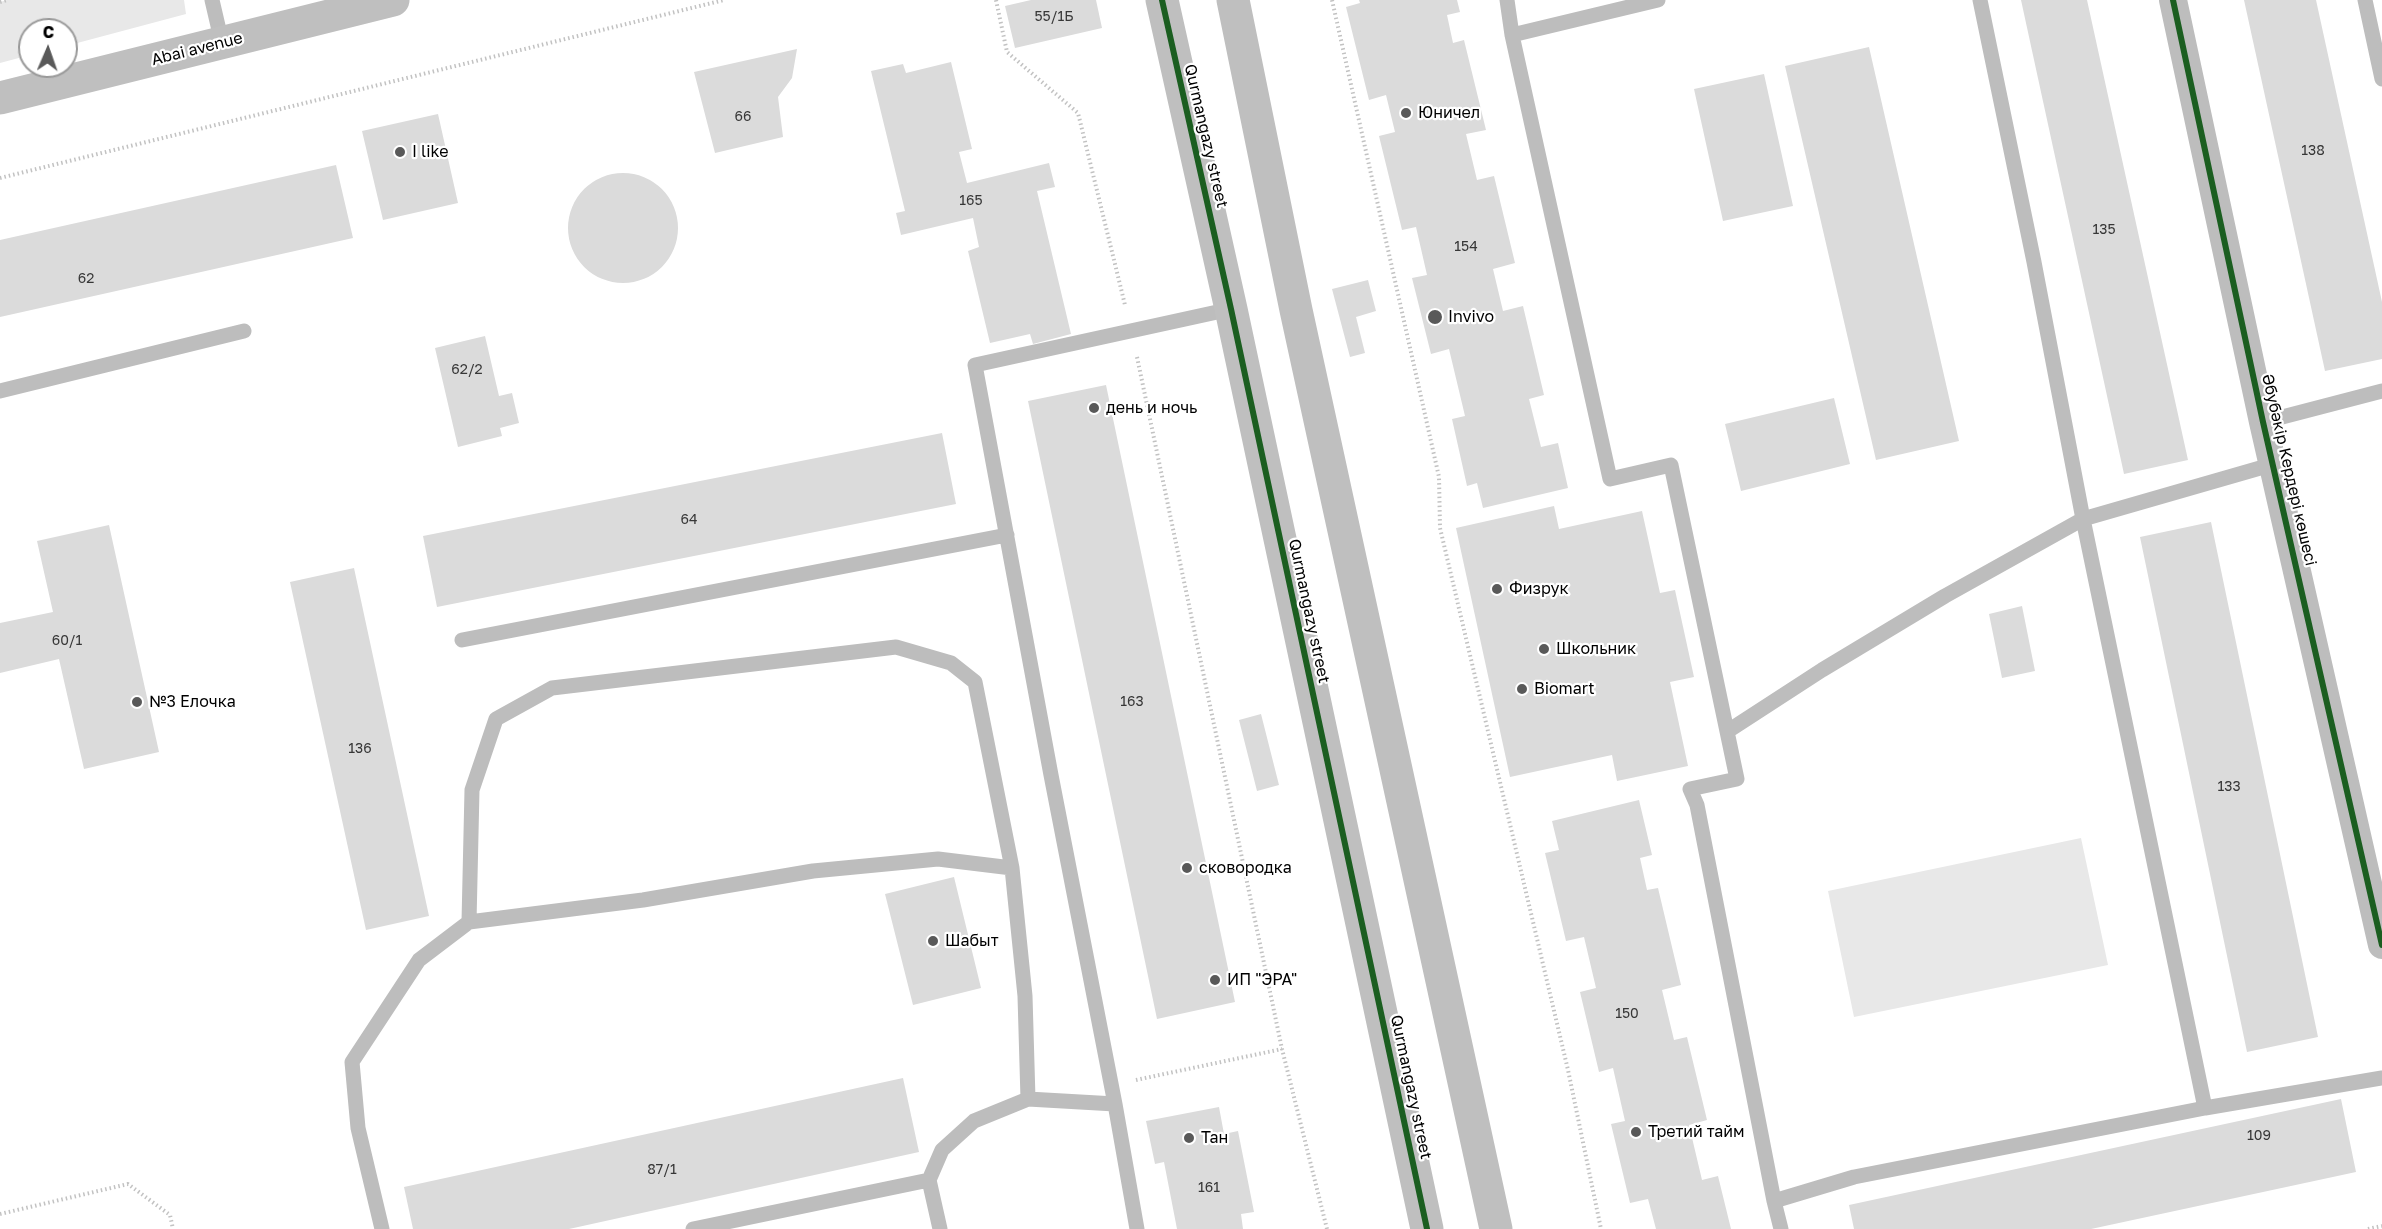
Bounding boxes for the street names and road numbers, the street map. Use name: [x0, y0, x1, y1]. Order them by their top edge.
street label: Abai avenue: [149, 28, 245, 70]
street label: Qurmangazy street: [1180, 62, 1232, 210]
street label: Әбубәкір Кердері көшесі: [2258, 372, 2320, 568]
street label: Qurmangazy street: [1284, 537, 1334, 685]
street label: Qurmangazy street: [1386, 1013, 1436, 1161]

